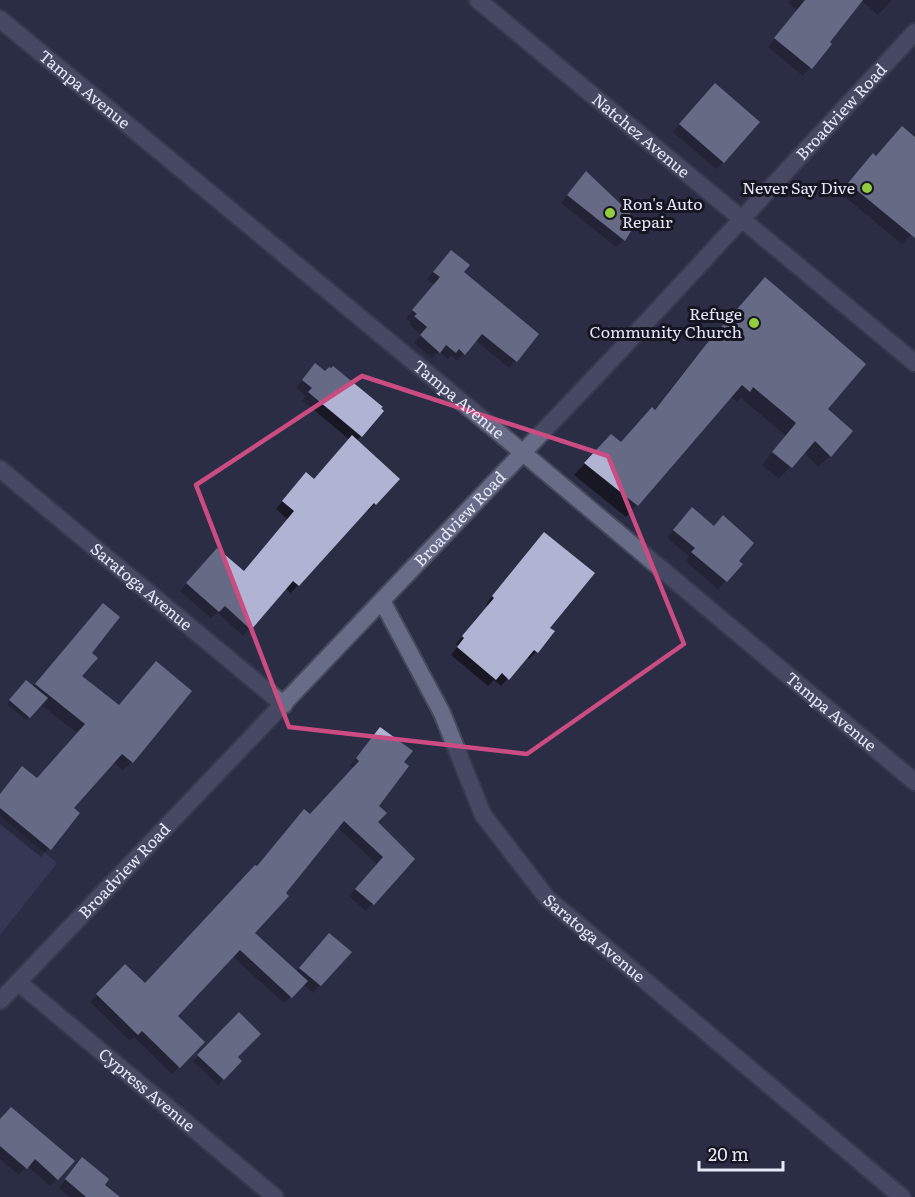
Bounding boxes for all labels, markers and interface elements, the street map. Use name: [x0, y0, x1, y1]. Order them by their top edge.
street label: Tampa Avenue: [34, 43, 136, 134]
street label: Broadview Road: [789, 57, 891, 165]
street label: Natchez Avenue: [588, 87, 696, 183]
place label: Never Say Dive: [742, 175, 855, 199]
marker: Never Say Dive: [860, 181, 874, 195]
place label: Ron's Auto Repair: [622, 191, 703, 233]
marker: Ron's Auto Repair: [603, 206, 617, 220]
place label: Refuge Community Church: [589, 301, 742, 343]
marker: Refuge Community Church: [747, 316, 761, 330]
street label: Tampa Avenue: [409, 353, 510, 444]
street label: Broadview Road: [407, 465, 510, 571]
street label: Saratoga Avenue: [86, 536, 198, 635]
street label: Tampa Avenue: [781, 666, 883, 756]
street label: Broadview Road: [72, 817, 175, 923]
street label: Saratoga Avenue: [539, 888, 651, 987]
street label: Cypress Avenue: [94, 1042, 201, 1137]
scale bar: [699, 1134, 783, 1172]
text: 20 m: [708, 1140, 749, 1167]

